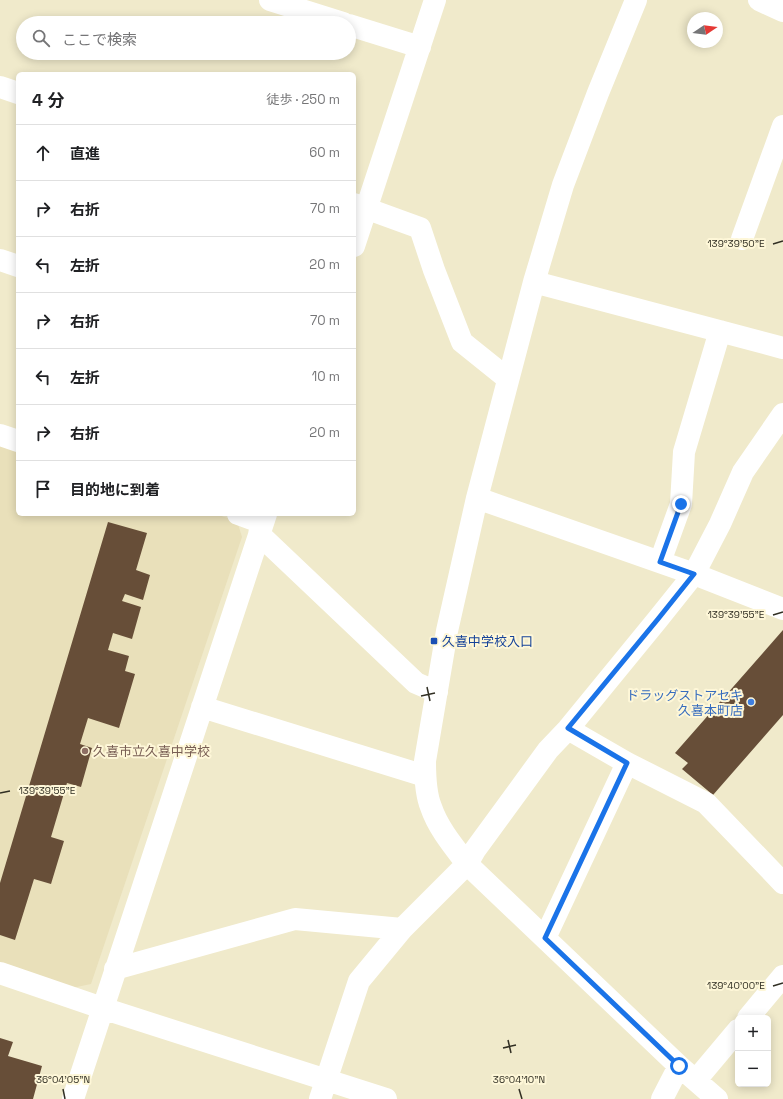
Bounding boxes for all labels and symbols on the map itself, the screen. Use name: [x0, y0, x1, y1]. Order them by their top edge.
north arrow: [687, 12, 723, 48]
text: 139°39'50"E: [707, 237, 765, 250]
route end: [672, 495, 690, 513]
text: 139°39'55"E: [708, 608, 765, 621]
place label: 久喜中学校入口: [442, 633, 533, 650]
marker: 久喜中学校入口: [429, 636, 439, 646]
place label: ドラッグストアセキ 久喜本町店: [626, 687, 743, 719]
marker: ドラッグストアセキ 久喜本町店: [746, 697, 756, 707]
place label: 久喜市立久喜中学校: [93, 743, 210, 760]
marker: 久喜市立久喜中学校: [80, 746, 90, 756]
text: 139°39'55"E: [19, 784, 76, 797]
text: 139°40'00"E: [707, 979, 765, 992]
route start: [670, 1057, 688, 1075]
text: 36°04'05"N: [36, 1073, 90, 1086]
text: 36°04'10"N: [493, 1073, 545, 1086]

